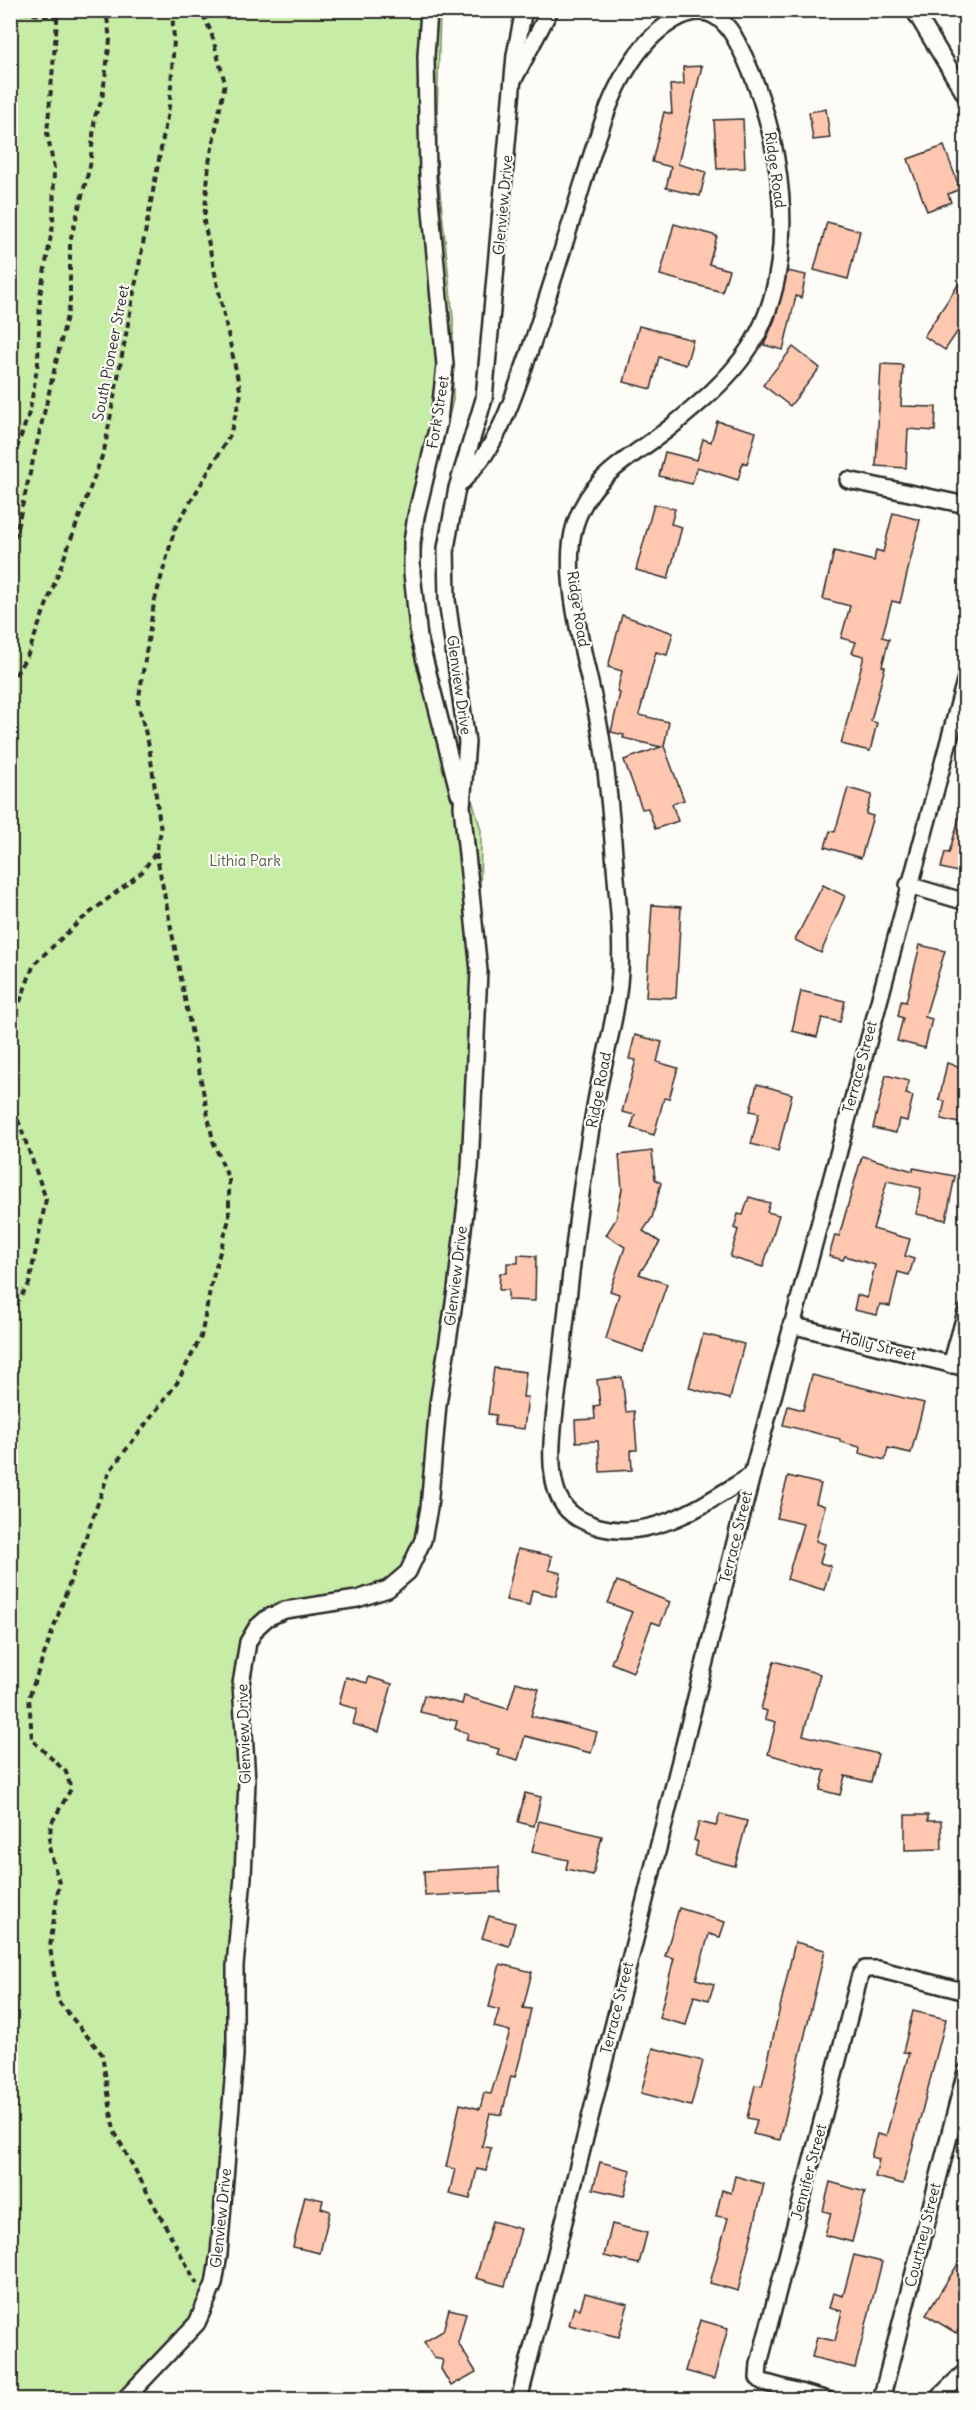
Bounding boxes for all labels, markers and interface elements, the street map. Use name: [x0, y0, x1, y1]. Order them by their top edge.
street label: Ridge Road: [761, 131, 790, 210]
street label: Glenview Drive: [489, 154, 516, 256]
street label: South Pioneer Street: [88, 283, 133, 423]
street label: Fork Street: [422, 374, 453, 450]
street label: Ridge Road: [563, 569, 594, 649]
street label: Glenview Drive: [443, 634, 476, 736]
park label: Lithia Park: [209, 851, 281, 870]
street label: Terrace Street: [838, 1019, 881, 1115]
street label: Ridge Road: [582, 1050, 615, 1129]
street label: Glenview Drive: [440, 1225, 471, 1327]
street label: Holly Street: [838, 1327, 918, 1364]
street label: Terrace Street: [715, 1489, 756, 1585]
street label: Glenview Drive: [232, 1684, 255, 1785]
street label: Terrace Street: [596, 1960, 637, 2056]
street label: Jennifer Street: [787, 2122, 830, 2222]
street label: Glenview Drive: [206, 2167, 235, 2269]
street label: Courtney Street: [900, 2181, 945, 2289]

